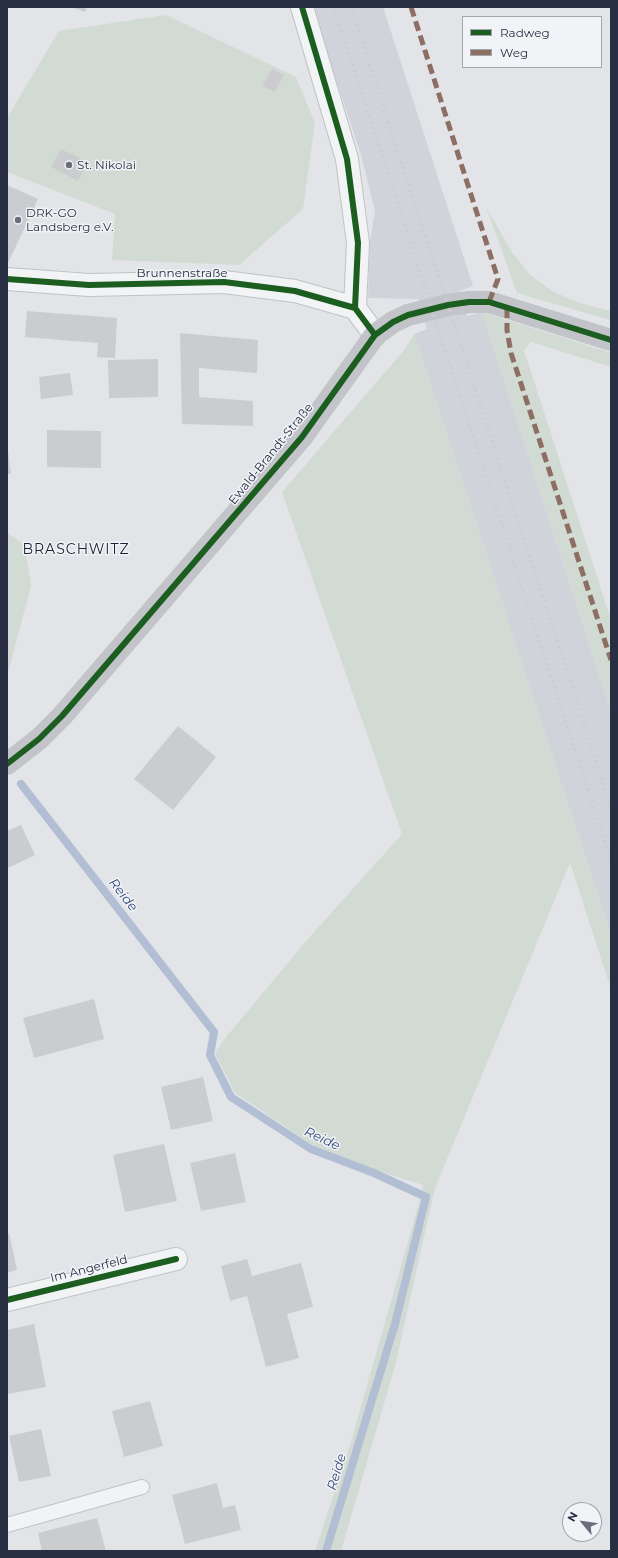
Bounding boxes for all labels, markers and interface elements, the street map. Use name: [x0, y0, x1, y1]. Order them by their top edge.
legend: [462, 16, 602, 68]
text: Radweg: [500, 25, 550, 40]
text: Weg: [500, 45, 528, 60]
place label: St. Nikolai: [77, 158, 136, 172]
marker: St. Nikolai: [64, 160, 74, 170]
place label: DRK-GO Landsberg e.V.: [26, 206, 114, 234]
marker: DRK-GO Landsberg e.V.: [13, 215, 23, 225]
street label: Brunnenstraße: [137, 266, 227, 280]
street label: Ewald-Brandt-Straße: [226, 401, 316, 507]
district label: BRASCHWITZ: [22, 542, 130, 558]
water label: Reide: [105, 875, 141, 915]
water label: Reide: [302, 1124, 342, 1154]
street label: Im Angerfeld: [49, 1252, 129, 1286]
water label: Reide: [324, 1452, 350, 1492]
north arrow: [562, 1502, 602, 1542]
text: N: [564, 1509, 581, 1524]

